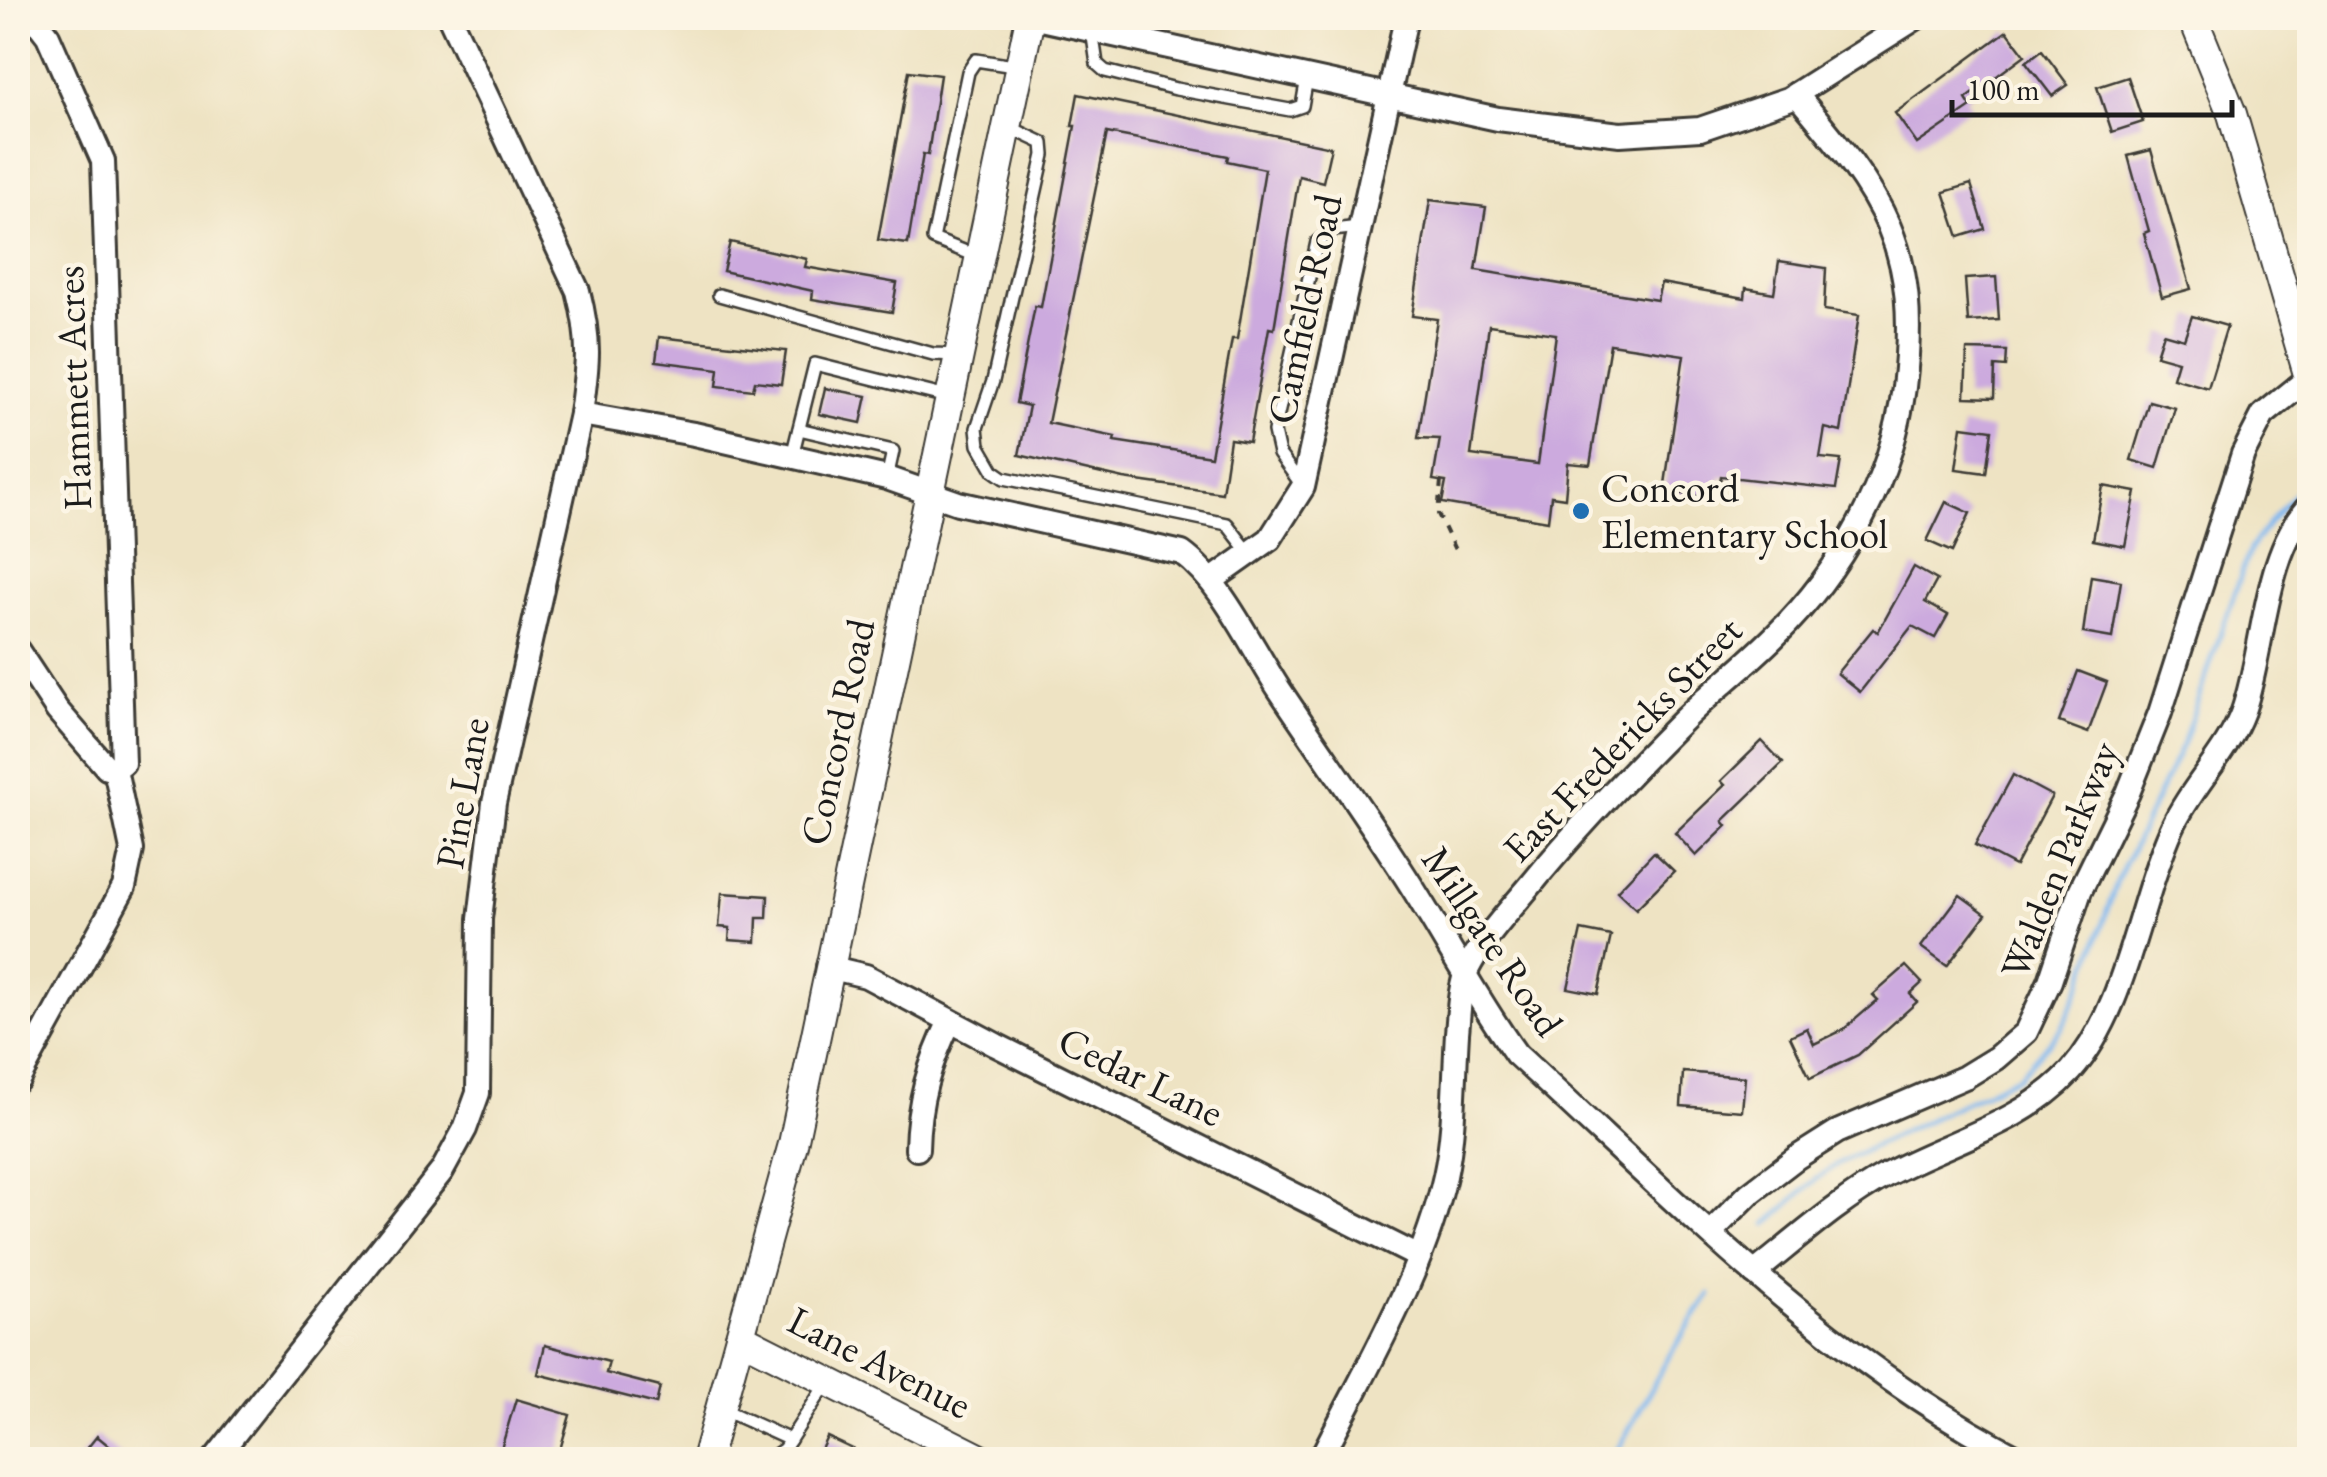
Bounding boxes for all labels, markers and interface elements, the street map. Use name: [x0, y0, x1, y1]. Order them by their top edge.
scale bar: [1952, 55, 2232, 117]
text: 100 m: [1967, 70, 2040, 109]
street label: Camfield Road: [1254, 189, 1354, 429]
street label: Hammett Acres: [43, 265, 103, 511]
place label: Concord Elementary School: [1601, 462, 1888, 560]
marker: Concord Elementary School: [1570, 500, 1592, 522]
street label: East Fredericks Street: [1491, 604, 1753, 873]
street label: Concord Road: [788, 613, 886, 850]
street label: Pine Lane: [423, 713, 501, 873]
street label: Walden Parkway: [1988, 733, 2130, 986]
street label: Millgate Road: [1410, 836, 1576, 1047]
street label: Cedar Lane: [1050, 1014, 1232, 1138]
street label: Lane Avenue: [780, 1294, 980, 1430]

